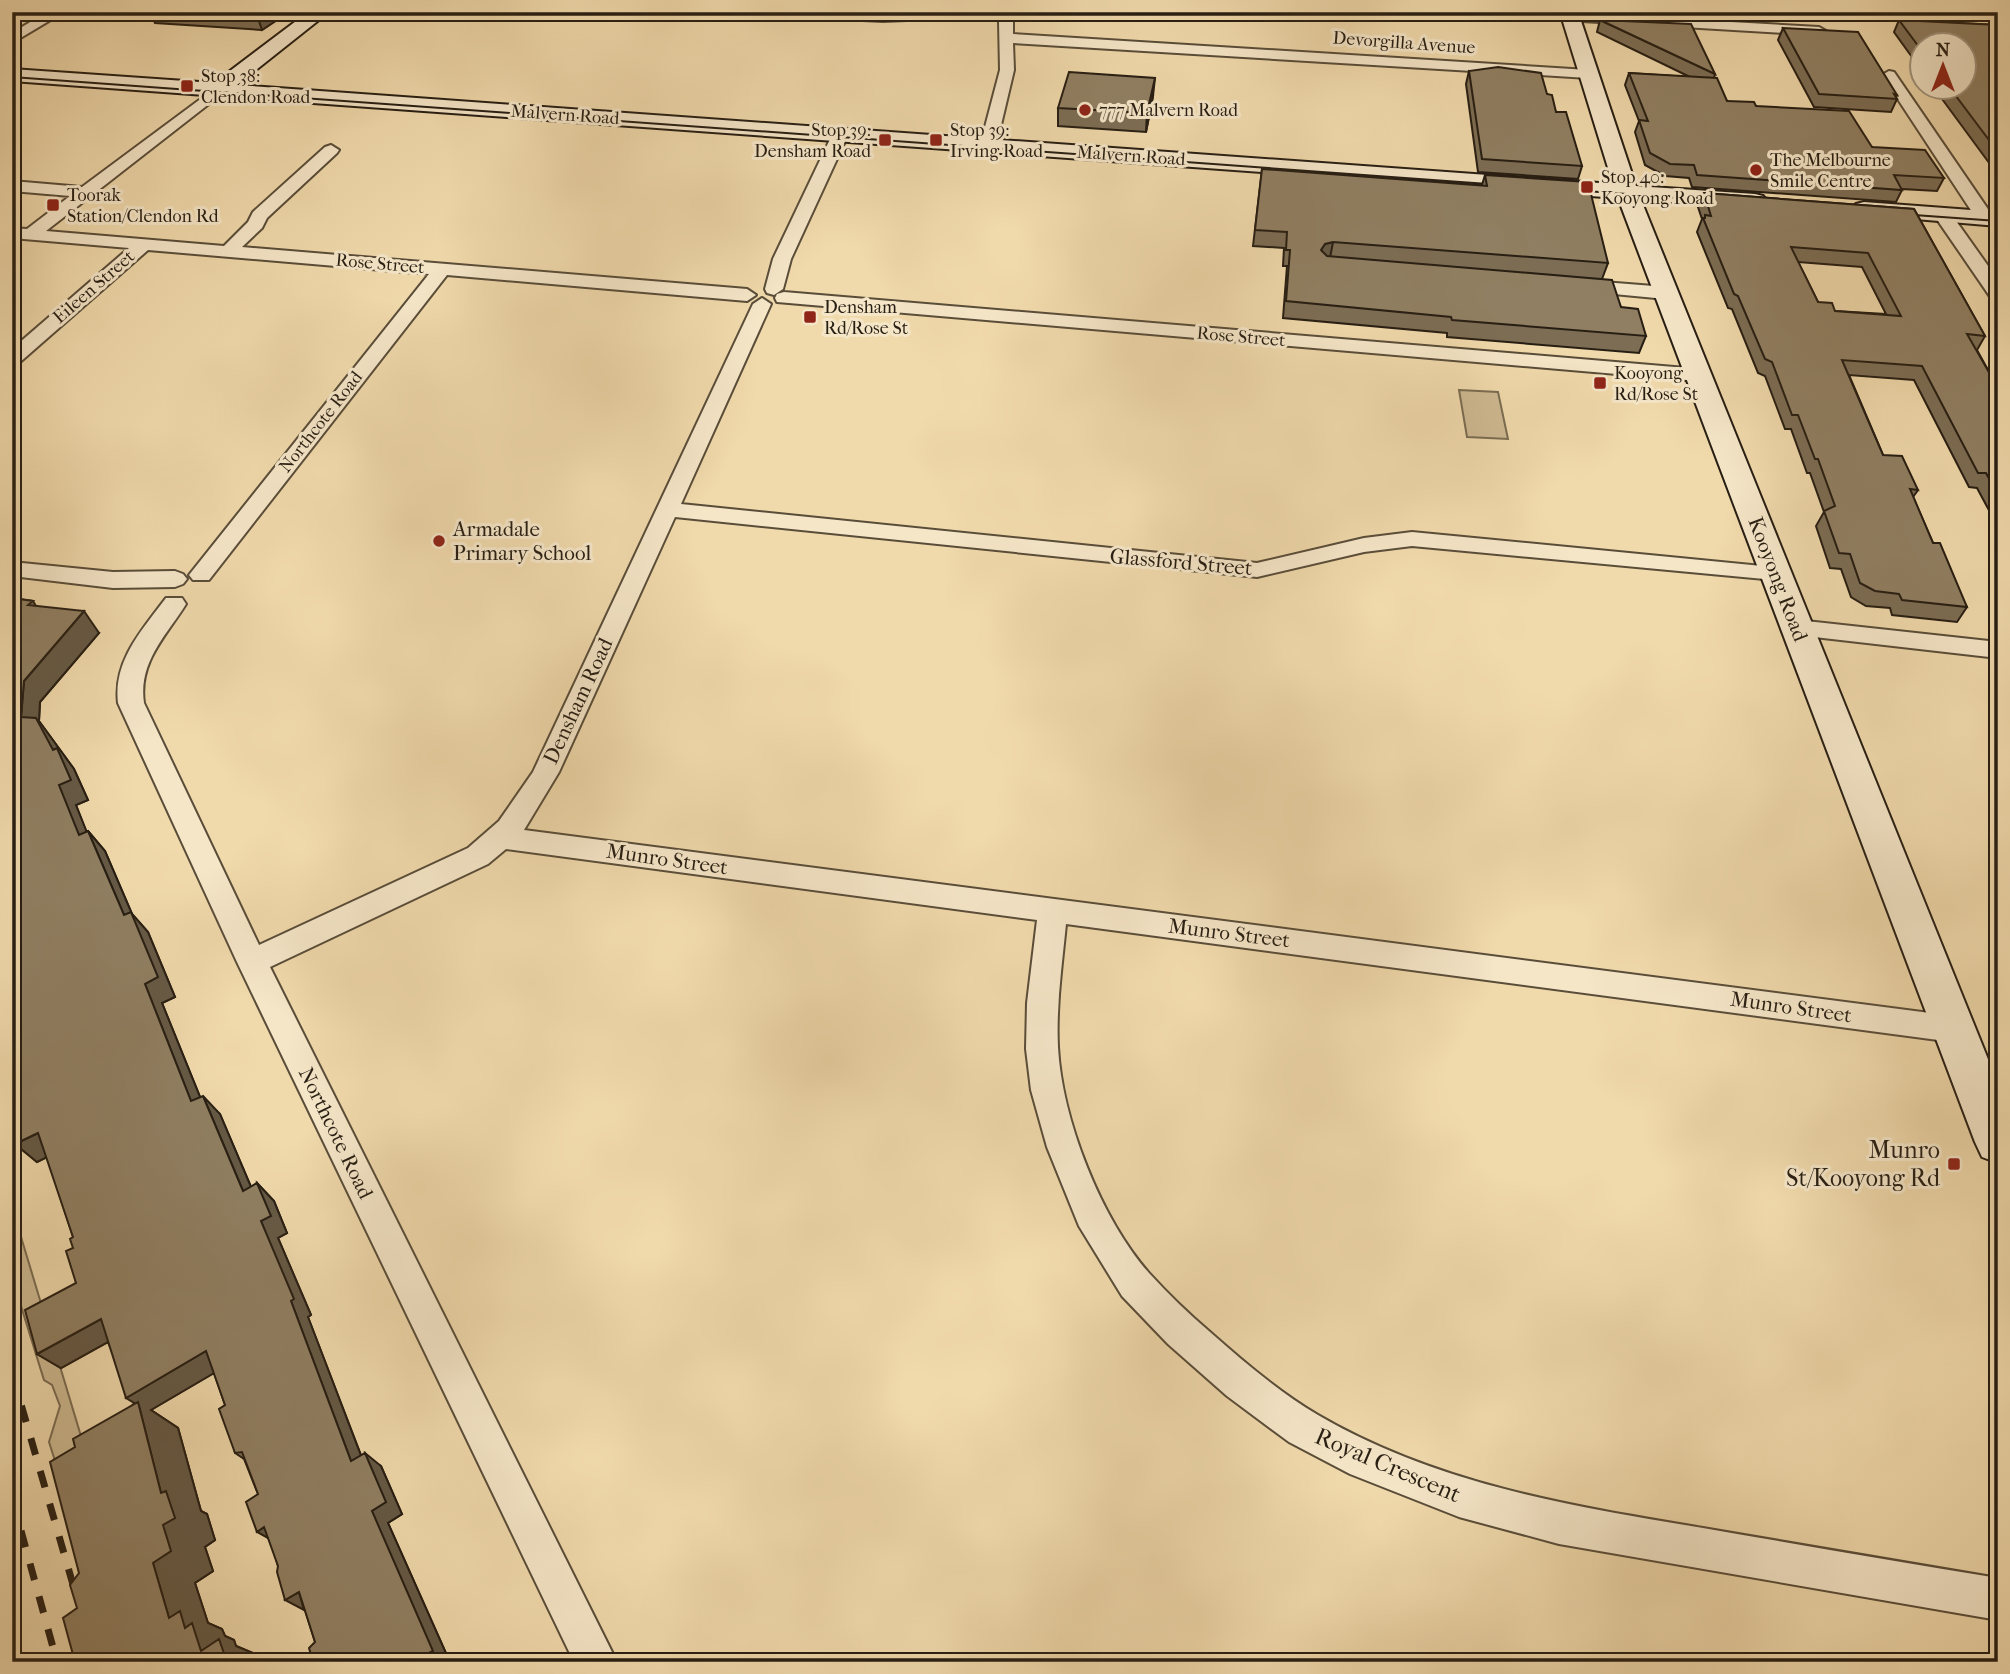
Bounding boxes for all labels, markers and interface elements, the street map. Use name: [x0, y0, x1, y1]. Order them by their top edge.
street label: Devorgilla Avenue: [1332, 28, 1476, 58]
north arrow: [1909, 32, 1979, 102]
text: N: [1936, 39, 1951, 61]
place label: Stop 38: Clendon Road: [201, 66, 311, 108]
marker: Stop 38: Clendon Road: [179, 78, 195, 94]
place label: 777 Malvern Road: [1099, 100, 1238, 121]
street label: Malvern Road: [510, 101, 620, 129]
marker: 777 Malvern Road: [1077, 102, 1093, 118]
place label: Stop 39: Densham Road: [754, 120, 871, 162]
place label: Stop 39: Irving Road: [950, 120, 1043, 162]
marker: Stop 39: Densham Road: [877, 132, 893, 148]
marker: Stop 39: Irving Road: [928, 132, 944, 148]
street label: Malvern Road: [1076, 142, 1186, 170]
place label: The Melbourne Smile Centre: [1770, 150, 1891, 192]
marker: The Melbourne Smile Centre: [1748, 162, 1764, 178]
place label: Stop 40: Kooyong Road: [1601, 167, 1714, 209]
marker: Stop 40: Kooyong Road: [1579, 179, 1595, 195]
place label: Toorak Station/Clendon Rd: [67, 185, 219, 227]
marker: Toorak Station/Clendon Rd: [45, 197, 61, 213]
street label: Eileen Street: [49, 246, 139, 328]
street label: Rose Street: [335, 250, 426, 278]
place label: Densham Rd/Rose St: [824, 297, 909, 339]
marker: Densham Rd/Rose St: [802, 309, 818, 325]
street label: Rose Street: [1196, 323, 1287, 351]
place label: Kooyong Rd/Rose St: [1614, 363, 1699, 405]
street label: Northcote Road: [275, 367, 367, 477]
marker: Kooyong Rd/Rose St: [1592, 375, 1608, 391]
street label: Kooyong Road: [1743, 513, 1813, 645]
place label: Armadale Primary School: [452, 517, 591, 565]
marker: Armadale Primary School: [431, 533, 447, 549]
street label: Glassford Street: [1109, 544, 1254, 580]
street label: Densham Road: [538, 634, 618, 768]
street label: Munro Street: [605, 839, 730, 879]
street label: Munro Street: [1167, 914, 1292, 952]
street label: Munro Street: [1729, 987, 1854, 1027]
street label: Northcote Road: [294, 1063, 378, 1203]
place label: Munro St/Kooyong Rd: [1786, 1136, 1941, 1192]
marker: Munro St/Kooyong Rd: [1946, 1156, 1962, 1172]
street label: Royal Crescent: [1311, 1422, 1465, 1508]

